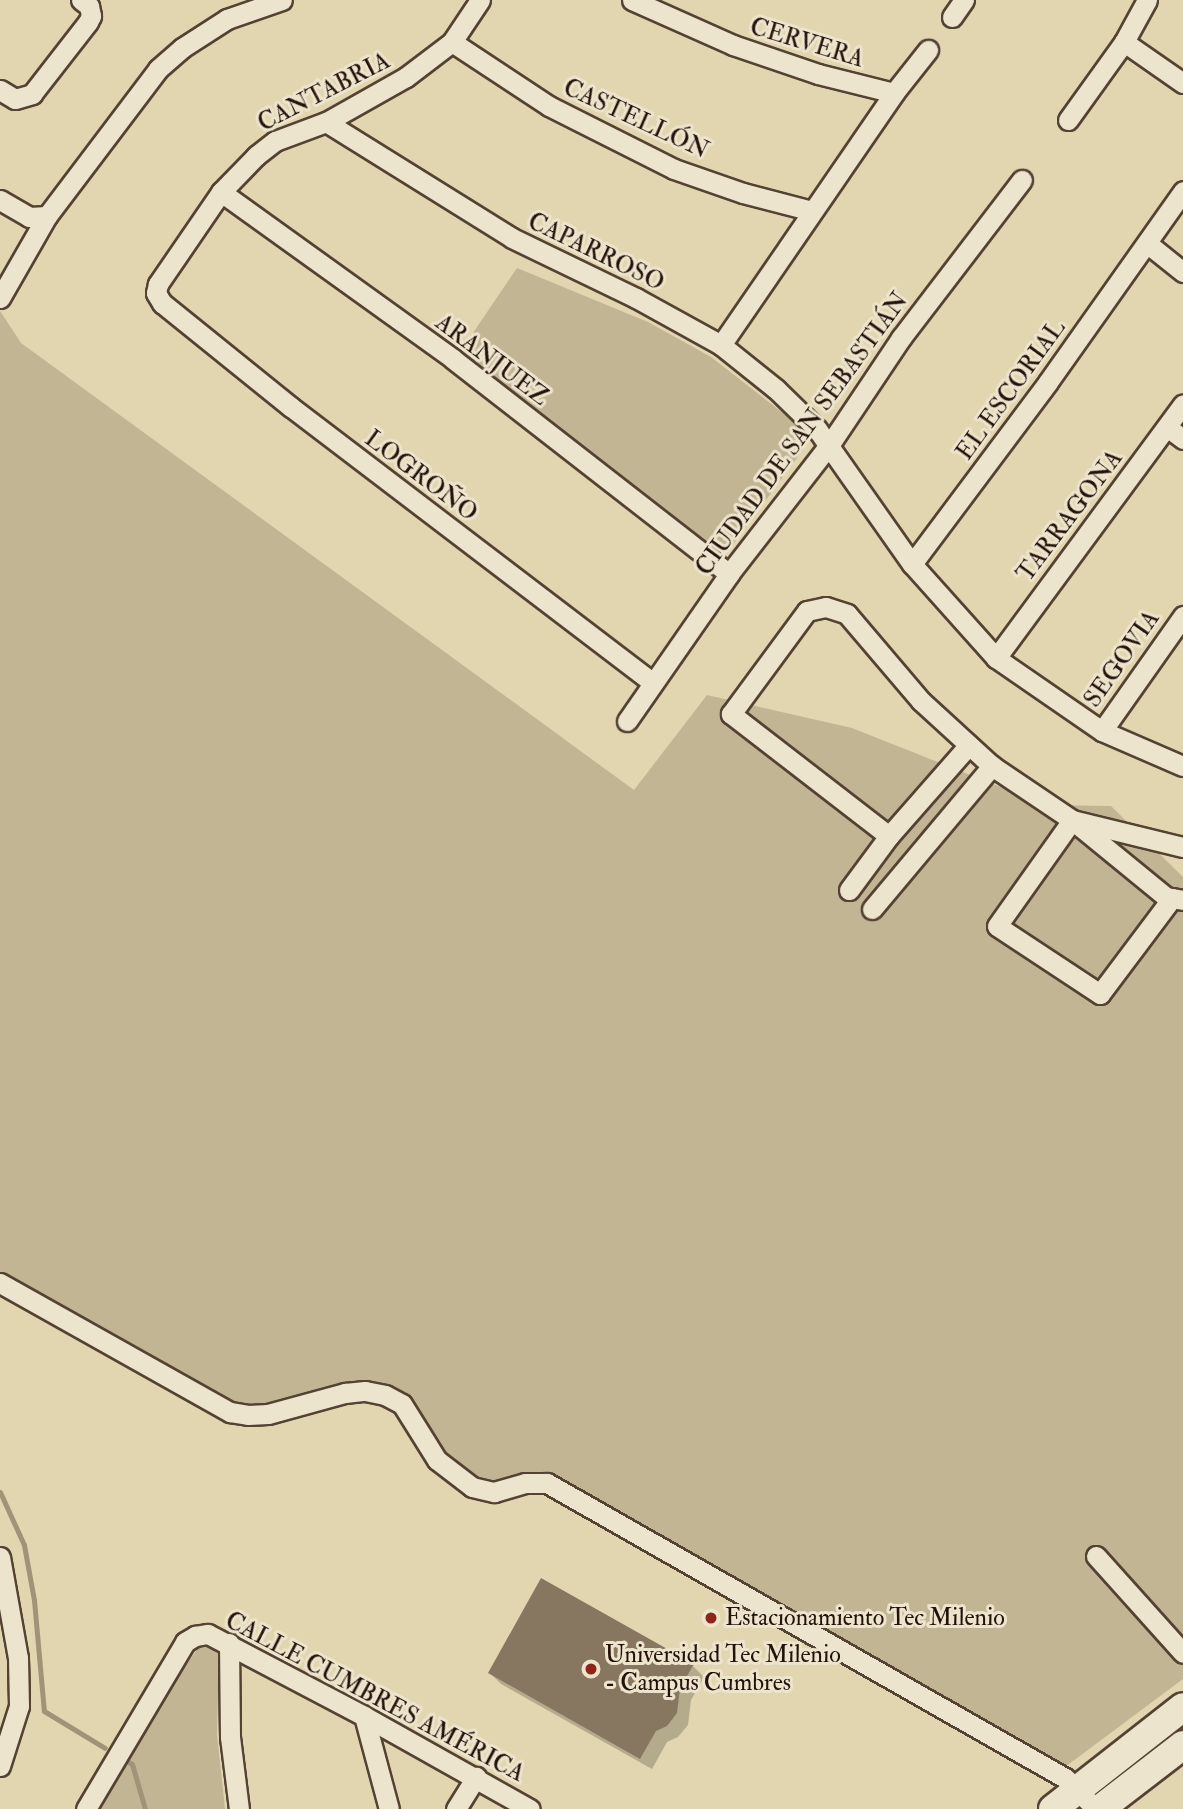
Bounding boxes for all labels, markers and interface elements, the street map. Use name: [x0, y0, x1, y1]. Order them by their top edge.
street label: CERVERA: [747, 12, 867, 74]
street label: CANTABRIA: [253, 46, 395, 138]
street label: CASTELLÓN: [559, 73, 713, 165]
street label: CAPARROSO: [523, 207, 669, 297]
street label: CIUDAD DE SAN SEBASTIÁN: [690, 287, 914, 581]
street label: ARANJUEZ: [430, 308, 554, 412]
street label: EL ESCORIAL: [950, 314, 1072, 466]
street label: LOGROÑO: [359, 424, 483, 528]
street label: TARRAGONA: [1011, 445, 1129, 587]
street label: SEGOVIA: [1078, 605, 1166, 713]
place label: Estacionamiento Tec Milenio: [725, 1604, 1005, 1632]
street label: CALLE CUMBRES AMÉRICA: [221, 1606, 529, 1788]
marker: Estacionamiento Tec Milenio: [703, 1610, 719, 1626]
place label: Universidad Tec Milenio - Campus Cumbres: [605, 1641, 841, 1697]
marker: Universidad Tec Milenio - Campus Cumbres: [583, 1661, 599, 1677]

